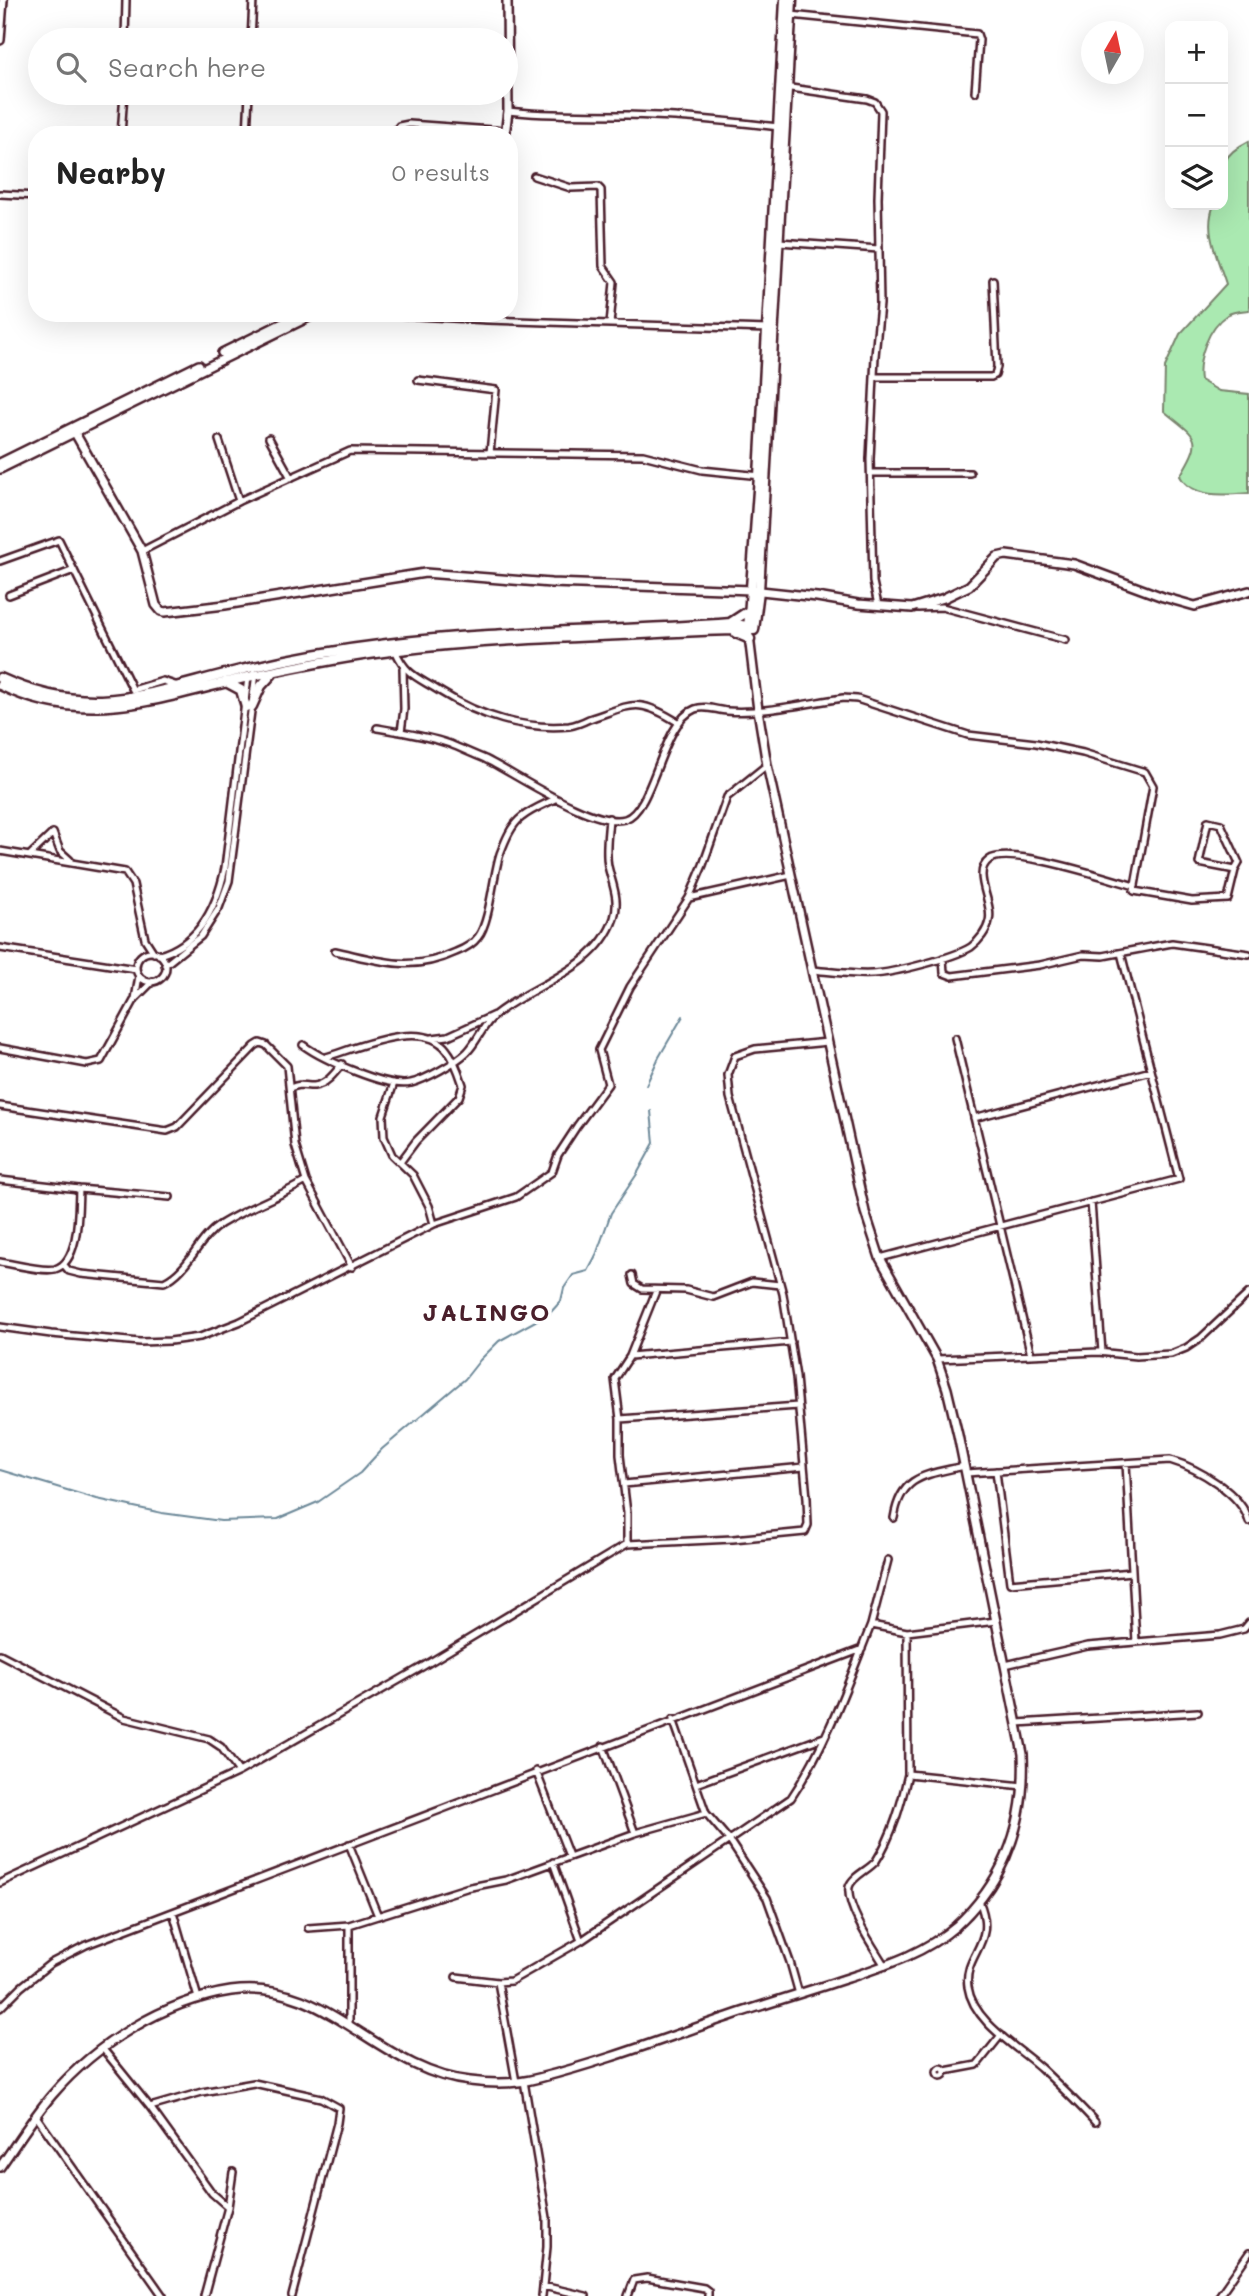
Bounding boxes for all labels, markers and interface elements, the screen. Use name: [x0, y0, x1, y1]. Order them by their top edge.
north arrow: [1081, 21, 1144, 84]
map controls: [1165, 21, 1228, 210]
button: +: [1165, 21, 1228, 84]
search box: [28, 28, 518, 105]
icon: search: [52, 48, 90, 86]
text: Search here: [108, 50, 266, 84]
button: −: [1165, 84, 1228, 147]
button: layers: [1165, 147, 1228, 210]
text: Nearby: [56, 152, 166, 192]
text: 0 results: [392, 157, 490, 187]
district label: JALINGO: [423, 1296, 551, 1327]

